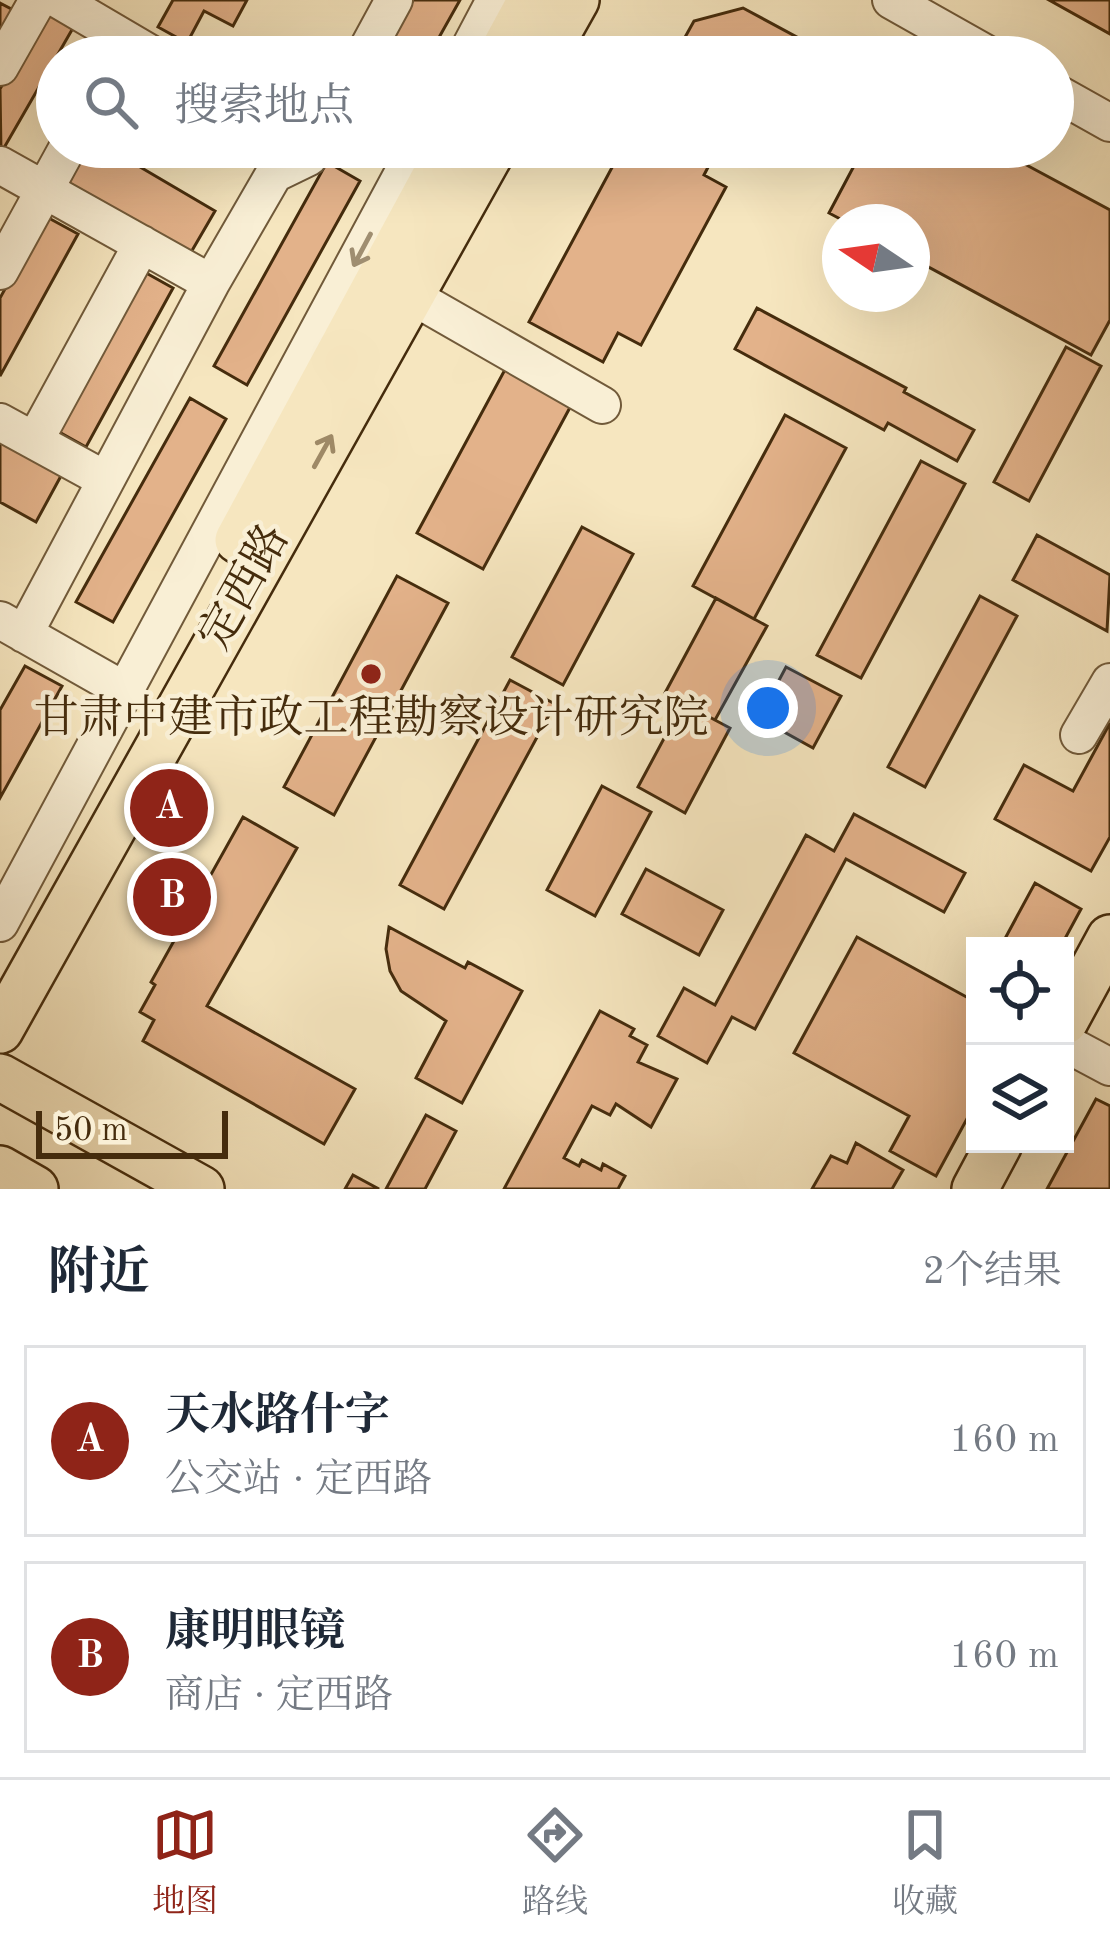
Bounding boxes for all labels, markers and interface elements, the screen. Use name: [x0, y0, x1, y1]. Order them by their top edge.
search box: [36, 36, 1074, 168]
icon: search: [78, 69, 144, 135]
text: 搜索地点: [174, 86, 354, 131]
north arrow: [822, 204, 930, 312]
one-way arrow: [350, 232, 373, 267]
one-way arrow: [312, 434, 335, 469]
street label: 定西路: [190, 516, 298, 658]
marker: 甘肃中建市政工程勘察设计研究院: [358, 661, 384, 687]
your location: [738, 678, 798, 738]
place label: 甘肃中建市政工程勘察设计研究院: [33, 693, 709, 743]
pin: A: [130, 763, 208, 853]
pin: B: [133, 852, 211, 942]
map controls: [966, 937, 1074, 1153]
button: locate: [966, 937, 1074, 1045]
button: layers: [966, 1045, 1074, 1153]
scale bar: [36, 1105, 228, 1158]
text: 50 m: [54, 1115, 128, 1148]
text: 附近: [48, 1249, 150, 1300]
text: 2个结果: [922, 1253, 1062, 1292]
text: 天水路什字: [165, 1395, 390, 1440]
text: A: [75, 1421, 105, 1460]
text: 160 m: [949, 1421, 1059, 1460]
text: 公交站 · 定西路: [165, 1461, 432, 1500]
text: 康明眼镜: [165, 1611, 345, 1656]
text: B: [76, 1637, 104, 1676]
text: 160 m: [949, 1637, 1059, 1676]
text: 商店 · 定西路: [165, 1677, 393, 1716]
tab: 地图: [152, 1802, 218, 1924]
tab: 路线: [522, 1802, 588, 1924]
tab: 收藏: [892, 1802, 958, 1924]

